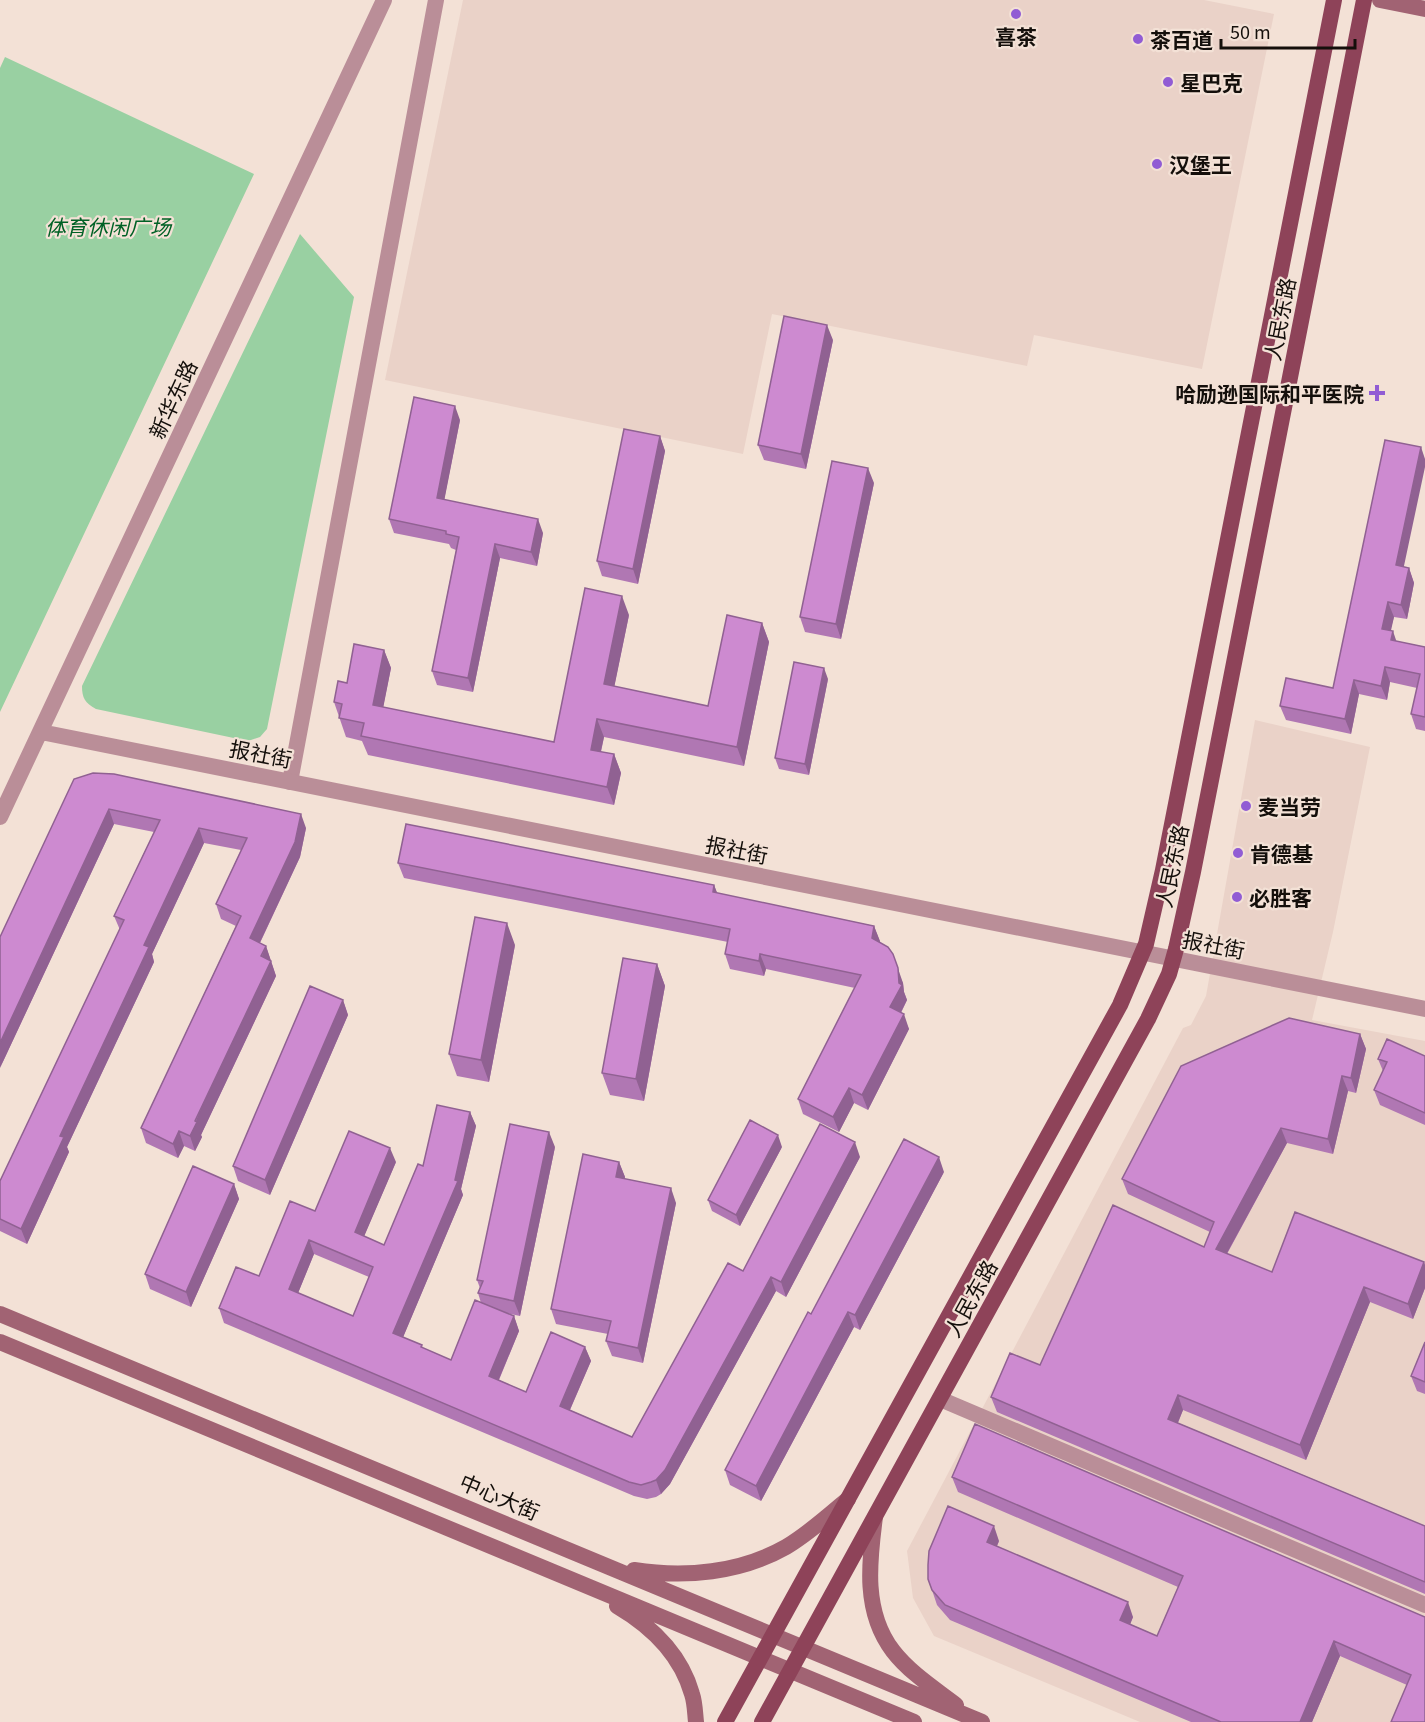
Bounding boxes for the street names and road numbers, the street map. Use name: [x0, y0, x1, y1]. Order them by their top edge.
street label: 人民东路: [1256, 275, 1302, 363]
street label: 新华东路: [141, 355, 203, 443]
street label: 报社街: [227, 732, 295, 774]
street label: 人民东路: [1148, 822, 1194, 910]
street label: 报社街: [703, 828, 771, 870]
street label: 报社街: [1180, 923, 1248, 965]
street label: 人民东路: [937, 1254, 1003, 1342]
street label: 中心大街: [455, 1466, 545, 1526]

